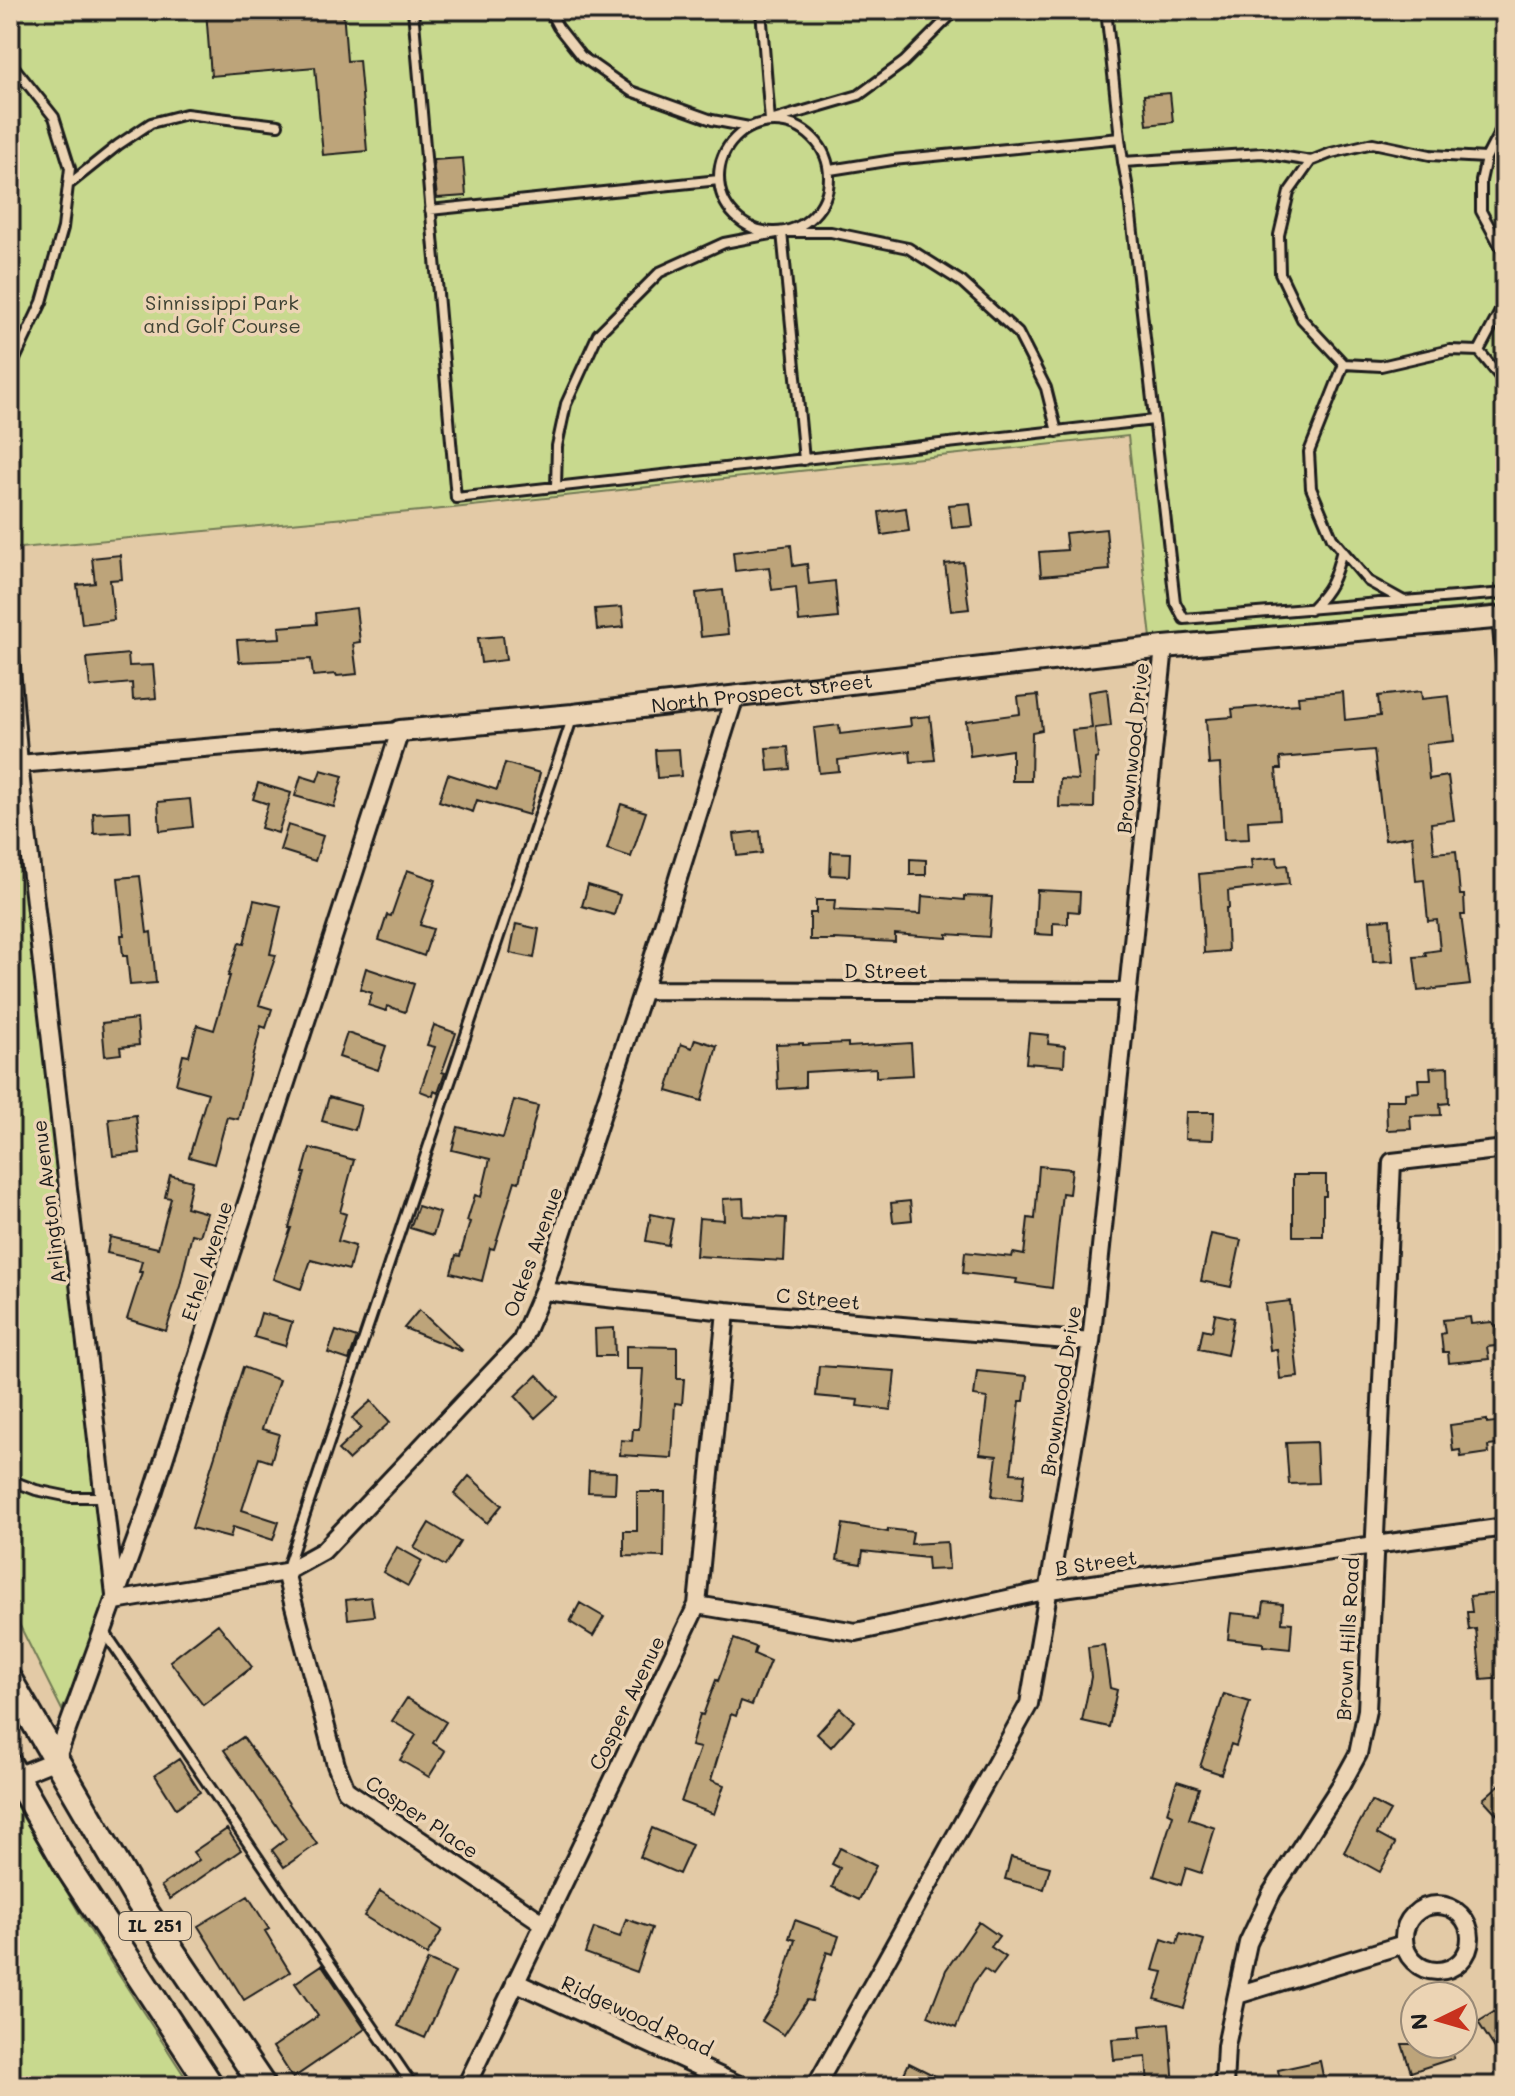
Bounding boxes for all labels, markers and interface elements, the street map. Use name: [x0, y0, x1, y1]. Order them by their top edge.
park label: Sinnissippi Park and Golf Course: [143, 289, 301, 338]
street label: Brownwood Drive: [1110, 661, 1154, 835]
street label: North Prospect Street: [650, 667, 874, 718]
street label: D Street: [844, 957, 928, 983]
street label: Arlington Avenue: [25, 1119, 71, 1286]
street label: Oakes Avenue: [496, 1183, 568, 1320]
street label: Ethel Avenue: [174, 1197, 238, 1324]
street label: C Street: [775, 1281, 861, 1315]
street label: Brownwood Drive: [1034, 1304, 1086, 1478]
street label: B Street: [1053, 1543, 1139, 1581]
street label: Brown Hills Road: [1330, 1557, 1364, 1721]
street label: Cosper Avenue: [582, 1631, 670, 1774]
street label: Cosper Place: [361, 1769, 484, 1864]
road number: IL 251: [119, 1912, 191, 1940]
street label: Ridgewood Road: [558, 1969, 717, 2061]
north arrow: [1399, 1980, 1479, 2060]
text: N: [1403, 2012, 1434, 2031]

